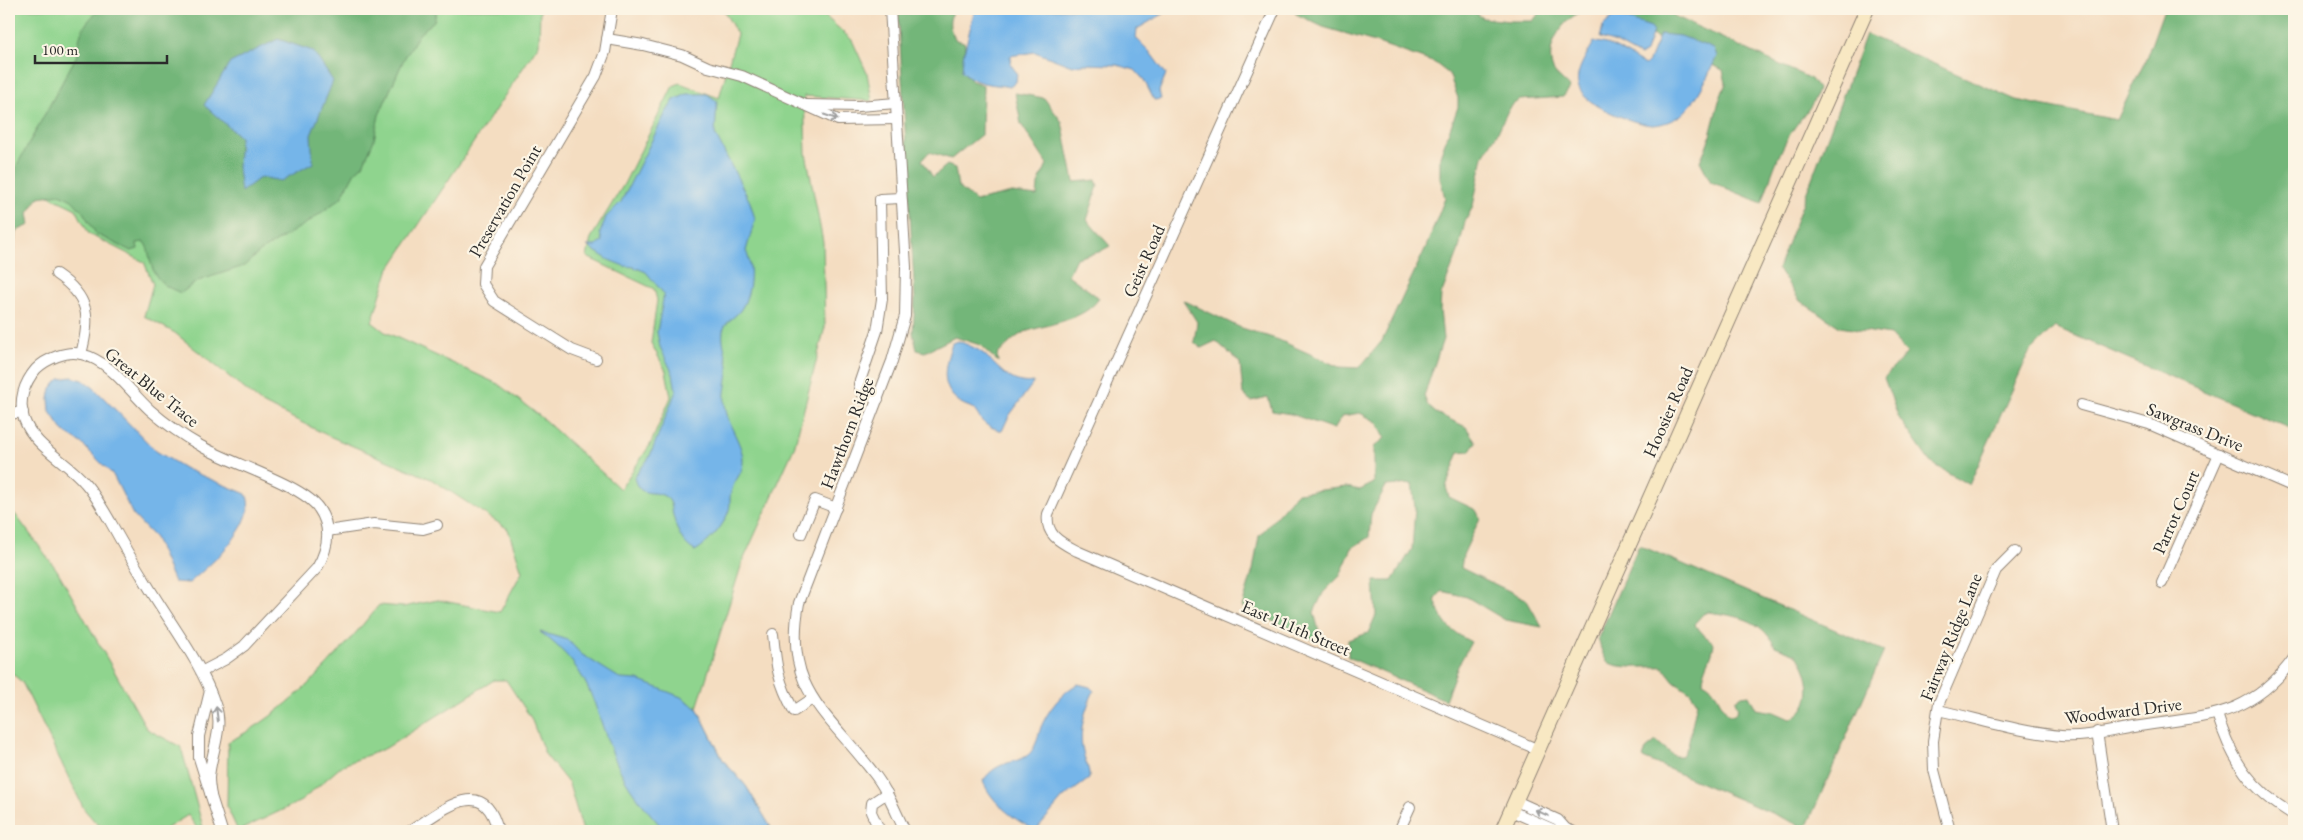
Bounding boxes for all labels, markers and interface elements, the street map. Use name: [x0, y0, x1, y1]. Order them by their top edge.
scale bar: [35, 32, 168, 64]
text: 100 m: [42, 40, 79, 59]
one-way arrow: [823, 113, 838, 122]
street label: Preservation Point: [463, 140, 546, 261]
street label: Geist Road: [1117, 220, 1170, 301]
street label: Great Blue Trace: [100, 341, 204, 432]
street label: Hoosier Road: [1637, 362, 1698, 461]
street label: Hawthorn Ridge: [815, 374, 878, 492]
street label: Sawgrass Drive: [2143, 397, 2247, 456]
street label: Parrot Court: [2147, 466, 2204, 557]
street label: Fairway Ridge Lane: [1914, 570, 1987, 704]
street label: East 111th Street: [1238, 594, 1354, 661]
street label: Woodward Drive: [2063, 692, 2183, 729]
one-way arrow: [212, 706, 222, 722]
one-way arrow: [1535, 808, 1550, 817]

